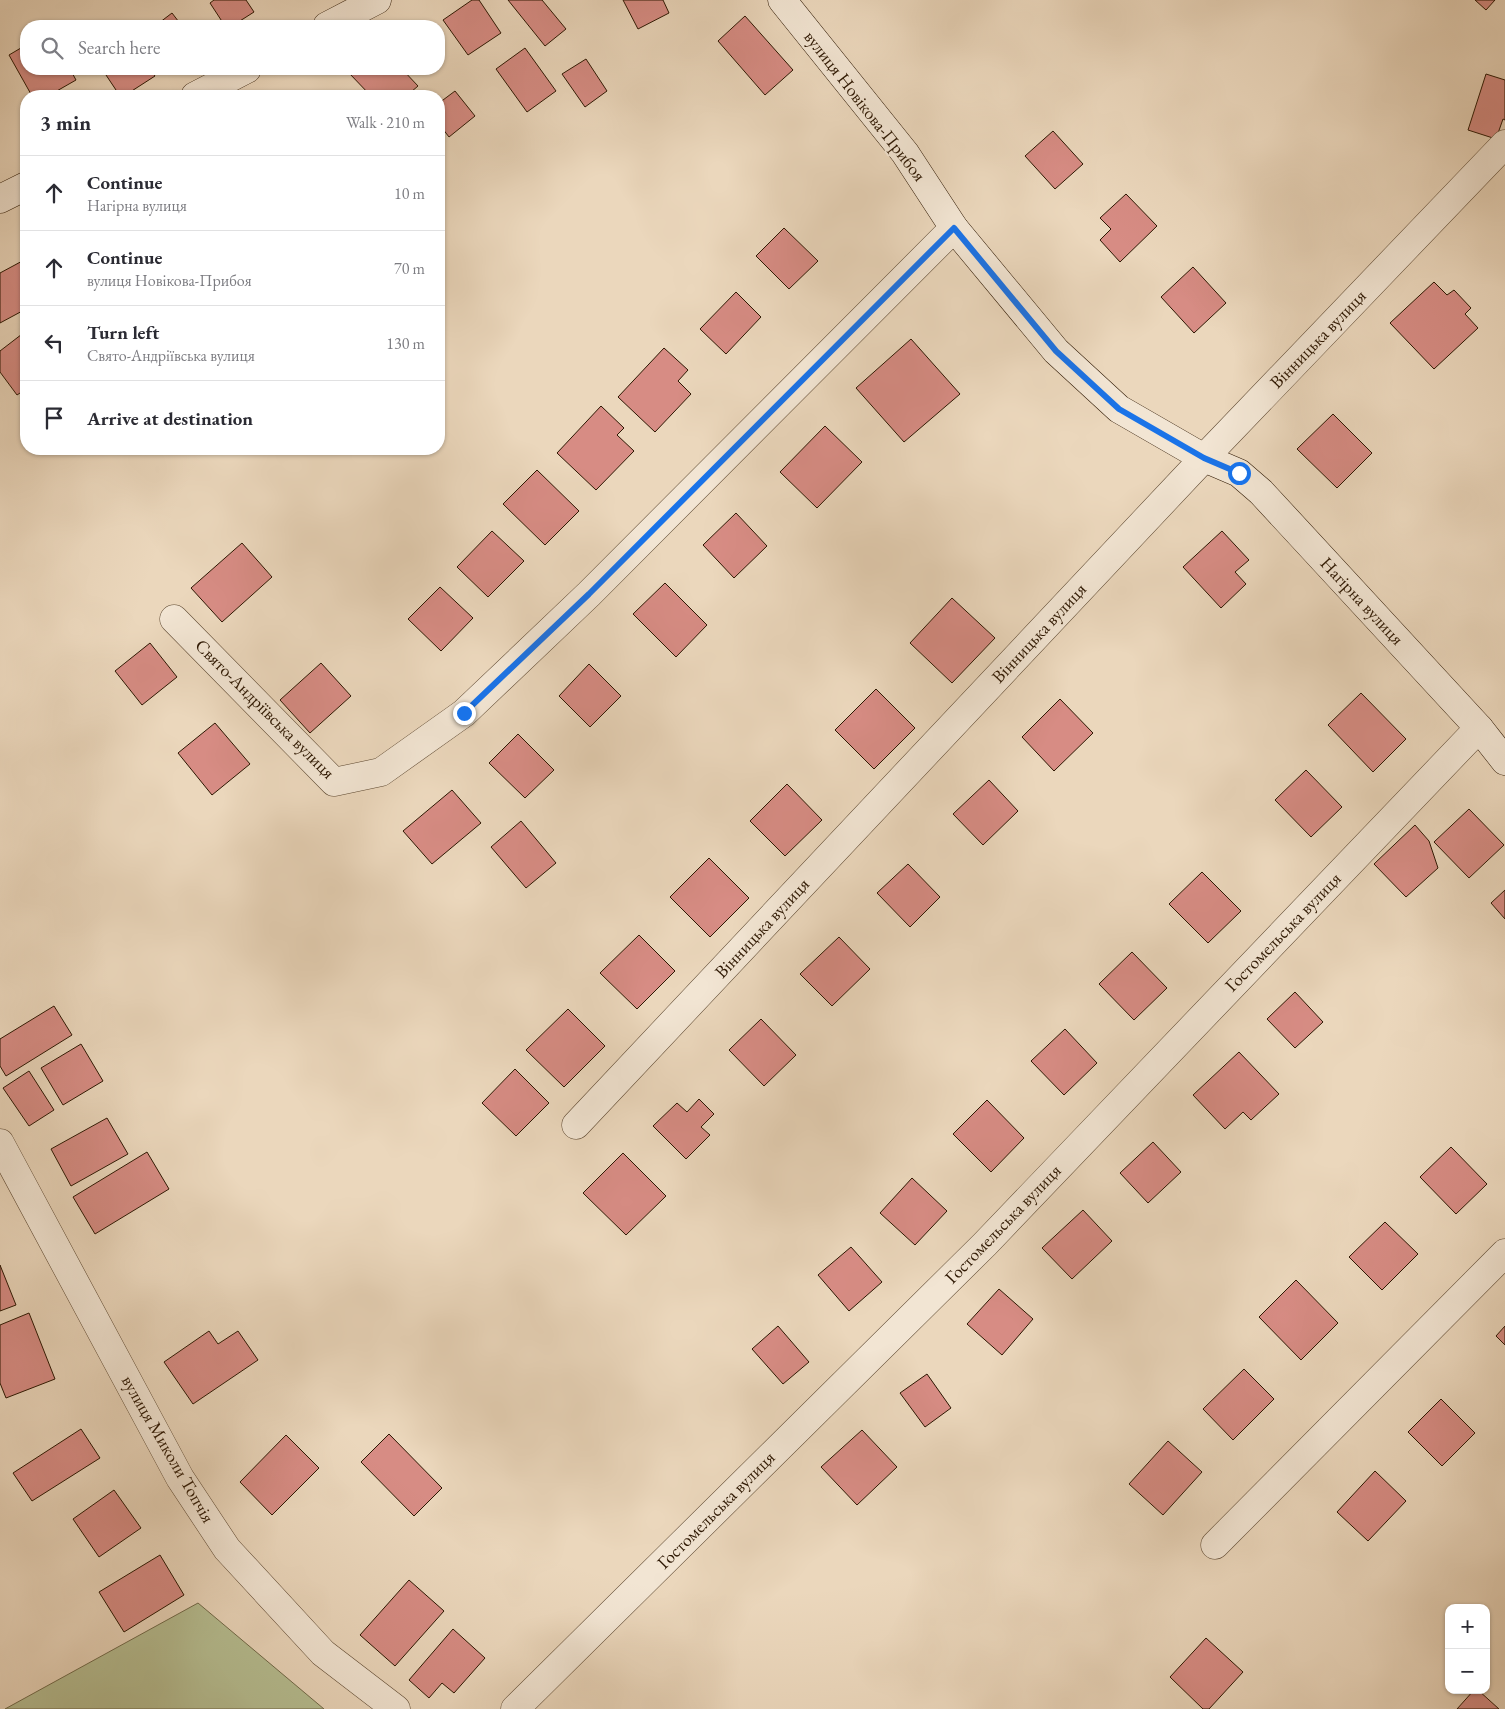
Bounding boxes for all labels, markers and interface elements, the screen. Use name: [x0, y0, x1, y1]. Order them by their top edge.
search box: [20, 20, 445, 75]
street label: вулиця Новікова-Прибоя: [799, 26, 931, 186]
icon: search: [38, 34, 66, 62]
text: Search here: [78, 35, 160, 60]
text: 3 min: [40, 109, 91, 136]
text: Walk · 210 m: [346, 112, 425, 133]
text: Continue: [87, 170, 162, 195]
icon: ahead: [40, 179, 68, 207]
text: 10 m: [394, 183, 425, 204]
text: Нагірна вулиця: [87, 195, 187, 216]
text: Continue: [87, 245, 162, 270]
icon: ahead: [40, 254, 68, 282]
text: 70 m: [394, 258, 425, 279]
text: вулиця Новікова-Прибоя: [87, 270, 252, 291]
street label: Вінницька вулиця: [1265, 284, 1371, 393]
text: Turn left: [87, 320, 159, 345]
icon: left: [40, 329, 68, 357]
text: 130 m: [386, 333, 425, 354]
text: Свято-Андріївська вулиця: [87, 345, 255, 366]
icon: arrive: [40, 404, 68, 432]
text: Arrive at destination: [87, 406, 253, 431]
route start: [1228, 462, 1251, 485]
street label: Нагірна вулиця: [1316, 552, 1409, 650]
street label: Вінницька вулиця: [986, 578, 1091, 688]
street label: Свято-Андріївська вулиця: [190, 634, 340, 784]
route end: [453, 702, 476, 725]
street label: Гостомельська вулиця: [1220, 867, 1346, 996]
street label: Вінницька вулиця: [709, 873, 814, 983]
street label: Гостомельська вулиця: [940, 1159, 1066, 1288]
street label: вулиця Миколи Топчія: [117, 1371, 220, 1527]
street label: Гостомельська вулиця: [652, 1446, 780, 1574]
map controls: [1445, 1604, 1490, 1694]
button: +: [1445, 1604, 1490, 1649]
button: −: [1445, 1649, 1490, 1694]

